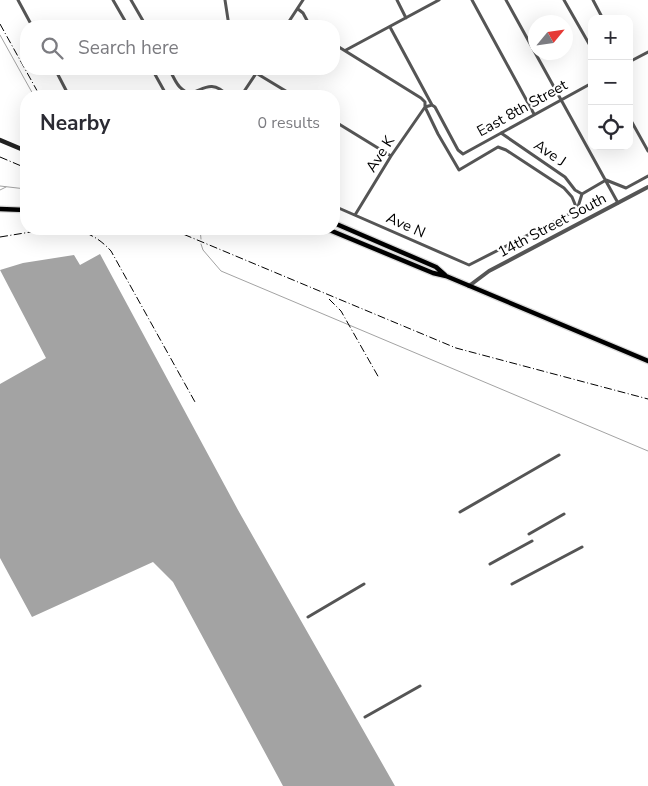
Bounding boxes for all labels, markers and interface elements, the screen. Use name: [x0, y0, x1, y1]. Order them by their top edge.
north arrow: [528, 15, 573, 60]
map controls: [588, 15, 633, 150]
button: +: [588, 15, 633, 60]
search box: [20, 20, 340, 75]
icon: search: [38, 34, 66, 62]
text: Search here: [78, 35, 179, 61]
button: −: [588, 60, 633, 105]
street label: East 8th Street: [473, 75, 571, 141]
button: locate: [588, 105, 633, 150]
text: Nearby: [40, 109, 110, 137]
text: 0 results: [258, 112, 320, 134]
street label: Ave K: [361, 131, 399, 176]
street label: Ave J: [530, 135, 570, 171]
street label: 14th Street South: [494, 188, 610, 262]
street label: Ave N: [383, 208, 429, 242]

